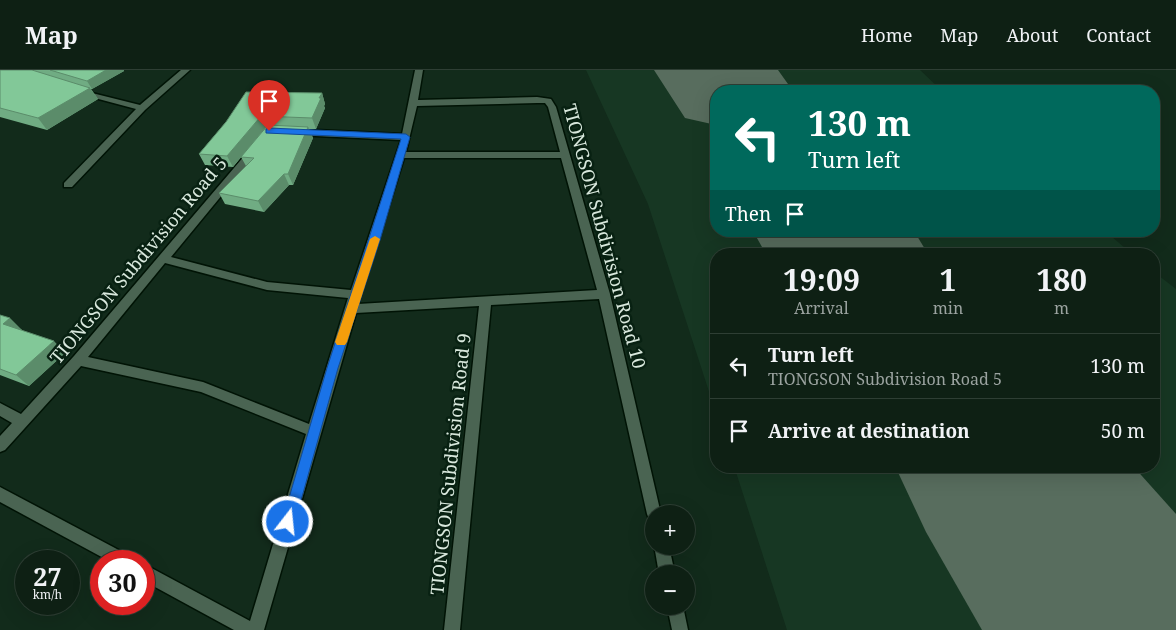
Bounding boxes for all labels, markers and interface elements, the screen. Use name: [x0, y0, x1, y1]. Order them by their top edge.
text: Map: [25, 18, 78, 51]
text: Home: [861, 23, 912, 47]
text: Map: [940, 23, 978, 47]
text: About: [1006, 23, 1058, 47]
text: Contact: [1086, 23, 1151, 47]
pin: [248, 80, 290, 131]
icon: arrive: [255, 87, 283, 115]
text: 130 m: [808, 99, 911, 146]
street label: TIONGSON Subdivision Road 10: [558, 101, 652, 371]
icon: left: [725, 105, 790, 170]
text: Turn left: [808, 144, 900, 174]
street label: TIONGSON Subdivision Road 5: [44, 152, 232, 368]
icon: arrive: [781, 200, 809, 228]
text: Then: [725, 201, 771, 227]
text: 19:09: [783, 259, 860, 300]
text: 1: [940, 259, 956, 300]
text: 180: [1036, 259, 1087, 300]
text: Arrival: [794, 297, 849, 319]
text: min: [933, 297, 963, 319]
text: m: [1054, 297, 1069, 319]
street label: TIONGSON Subdivision Road 9: [424, 332, 476, 596]
text: Turn left: [768, 342, 854, 368]
icon: left: [725, 352, 753, 380]
text: 130 m: [1090, 353, 1145, 379]
text: TIONGSON Subdivision Road 5: [768, 368, 1002, 390]
icon: arrive: [725, 417, 753, 445]
text: Arrive at destination: [768, 418, 970, 444]
text: 50 m: [1101, 418, 1145, 444]
position arrow: [261, 495, 313, 547]
map controls: [645, 505, 695, 615]
button: +: [645, 505, 695, 555]
speed limit sign: 30: [90, 550, 155, 615]
text: 27: [33, 559, 62, 593]
button: −: [645, 565, 695, 615]
text: km/h: [33, 586, 62, 603]

